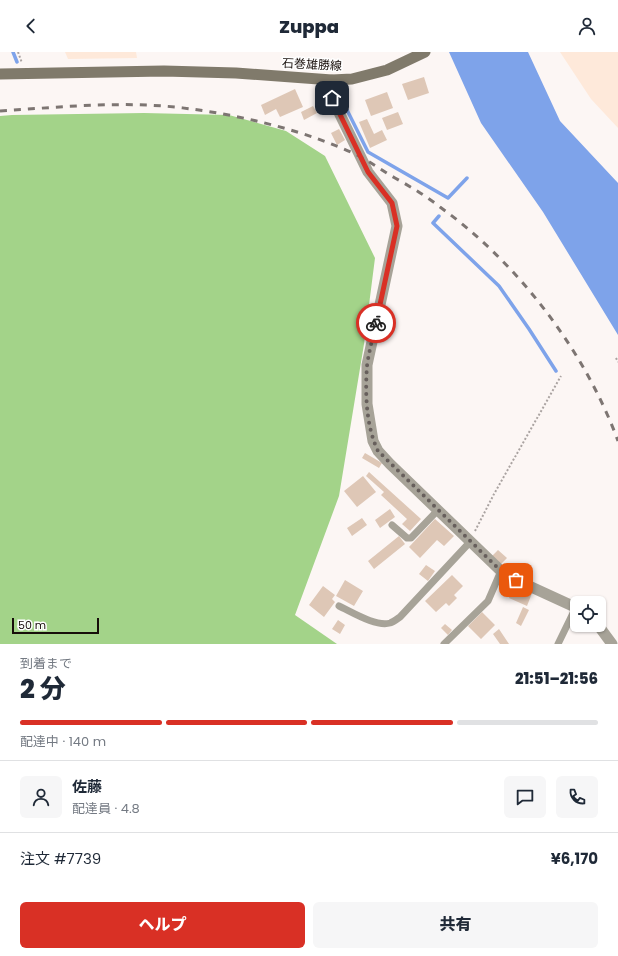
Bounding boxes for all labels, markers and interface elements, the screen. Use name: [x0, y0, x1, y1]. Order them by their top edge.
text: Zuppa: [279, 14, 339, 39]
icon: back: [20, 15, 42, 37]
icon: person: [576, 15, 598, 37]
street label: 石巻雄勝線: [282, 54, 342, 74]
pin: [315, 81, 349, 115]
icon: home: [321, 87, 343, 109]
courier: [356, 303, 396, 343]
icon: bike: [365, 312, 387, 334]
pin: [499, 563, 533, 597]
icon: bag: [505, 569, 527, 591]
map controls: [570, 596, 606, 632]
button: locate: [570, 596, 606, 632]
scale bar: [12, 616, 99, 635]
text: 50 m: [18, 617, 46, 633]
text: 到着まで: [20, 654, 72, 673]
text: 21:51–21:56: [515, 668, 598, 689]
text: 2 分: [20, 671, 66, 707]
text: 配達中 · 140 m: [20, 732, 106, 751]
button: person: [20, 776, 62, 818]
text: 佐藤: [72, 776, 102, 797]
button: chat: [504, 776, 546, 818]
button: phone: [556, 776, 598, 818]
text: 配達員 · 4.8: [72, 799, 140, 818]
text: 注文 #7739: [20, 848, 101, 869]
text: ¥6,170: [551, 848, 598, 869]
button: ヘルプ: [20, 902, 305, 948]
button: 共有: [313, 902, 598, 948]

